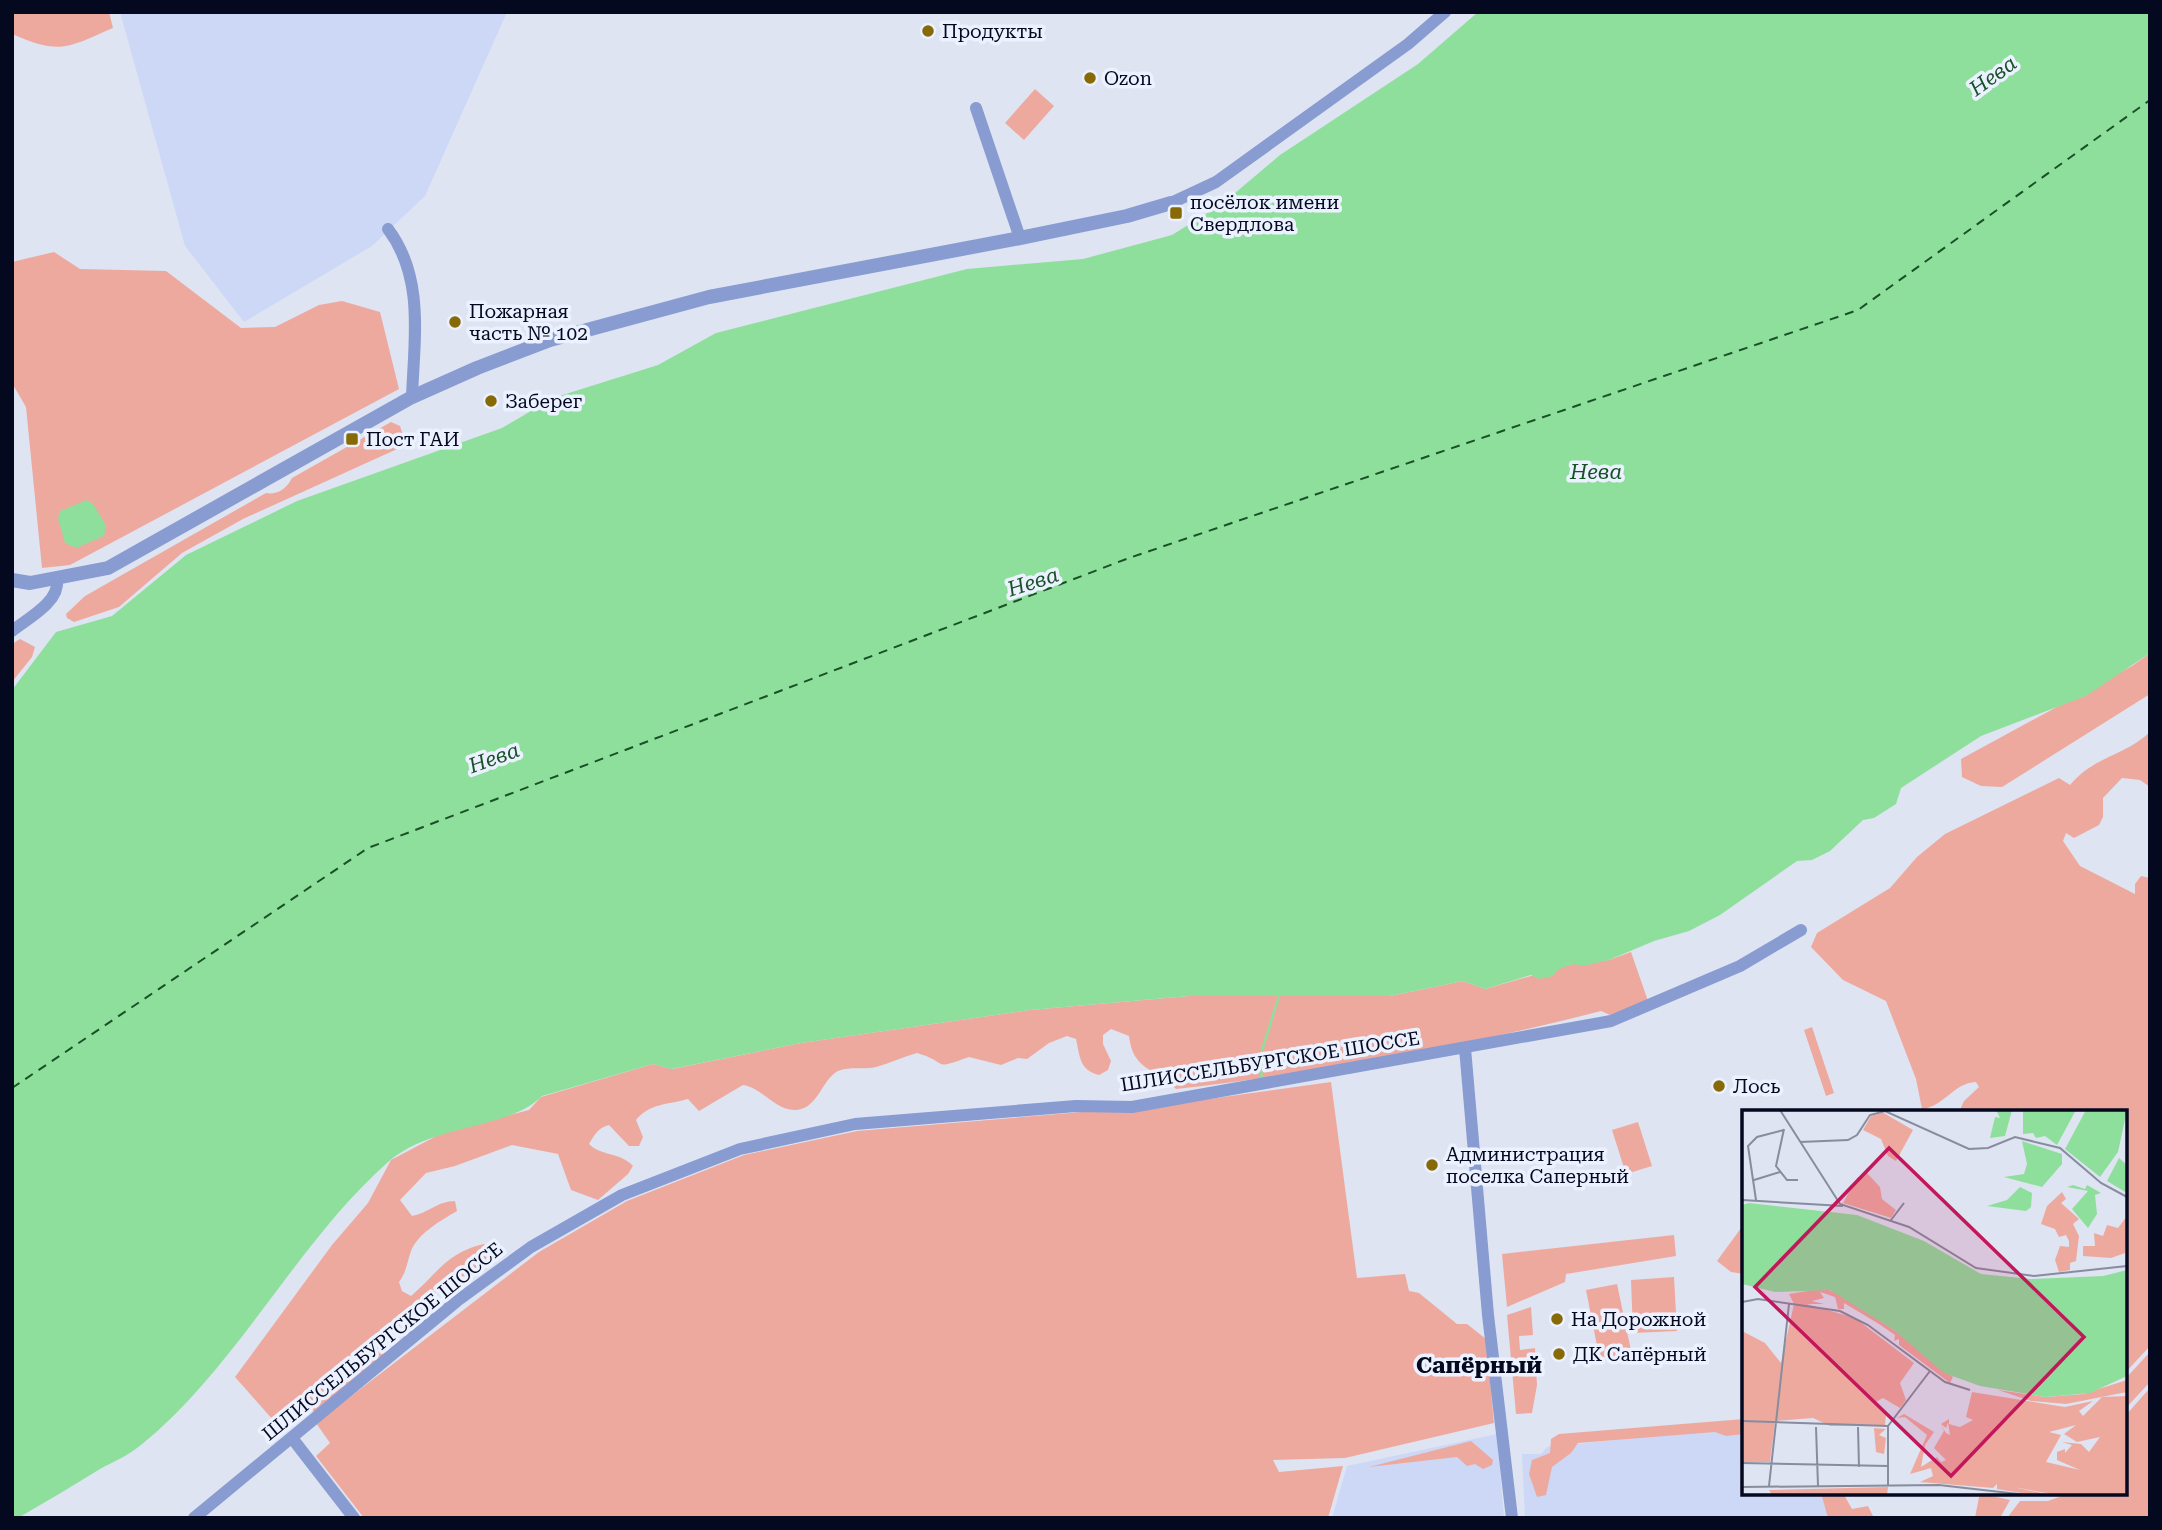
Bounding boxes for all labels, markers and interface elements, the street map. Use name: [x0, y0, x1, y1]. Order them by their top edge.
place label: Продукты: [942, 20, 1043, 43]
marker: Продукты: [920, 23, 936, 39]
water label: Нева: [1964, 51, 2021, 102]
place label: Ozon: [1104, 67, 1152, 90]
marker: Ozon: [1082, 70, 1098, 86]
place label: посёлок имени Свердлова: [1190, 191, 1339, 236]
marker: посёлок имени Свердлова: [1168, 205, 1184, 221]
place label: Пожарная часть № 102: [469, 300, 588, 345]
marker: Пожарная часть № 102: [447, 314, 463, 330]
place label: Заберег: [505, 390, 582, 413]
marker: Заберег: [483, 393, 499, 409]
place label: Пост ГАИ: [366, 428, 459, 451]
marker: Пост ГАИ: [344, 431, 360, 447]
water label: Нева: [1569, 460, 1622, 484]
water label: Нева: [1004, 563, 1062, 602]
water label: Нева: [464, 738, 523, 779]
street label: ШЛИССЕЛЬБУРГСКОЕ ШОССЕ: [1119, 1026, 1421, 1097]
place label: Лось: [1733, 1075, 1780, 1098]
marker: Лось: [1711, 1078, 1727, 1094]
inset map: [1742, 1110, 2127, 1495]
place label: Администрация поселка Саперный: [1446, 1143, 1629, 1188]
marker: Администрация поселка Саперный: [1424, 1157, 1440, 1173]
street label: ШЛИССЕЛЬБУРГСКОЕ ШОССЕ: [258, 1237, 507, 1445]
place label: На Дорожной: [1571, 1308, 1706, 1331]
marker: На Дорожной: [1549, 1311, 1565, 1327]
place label: ДК Сапёрный: [1573, 1343, 1707, 1366]
marker: ДК Сапёрный: [1551, 1346, 1567, 1362]
district label: Сапёрный: [1416, 1352, 1542, 1379]

